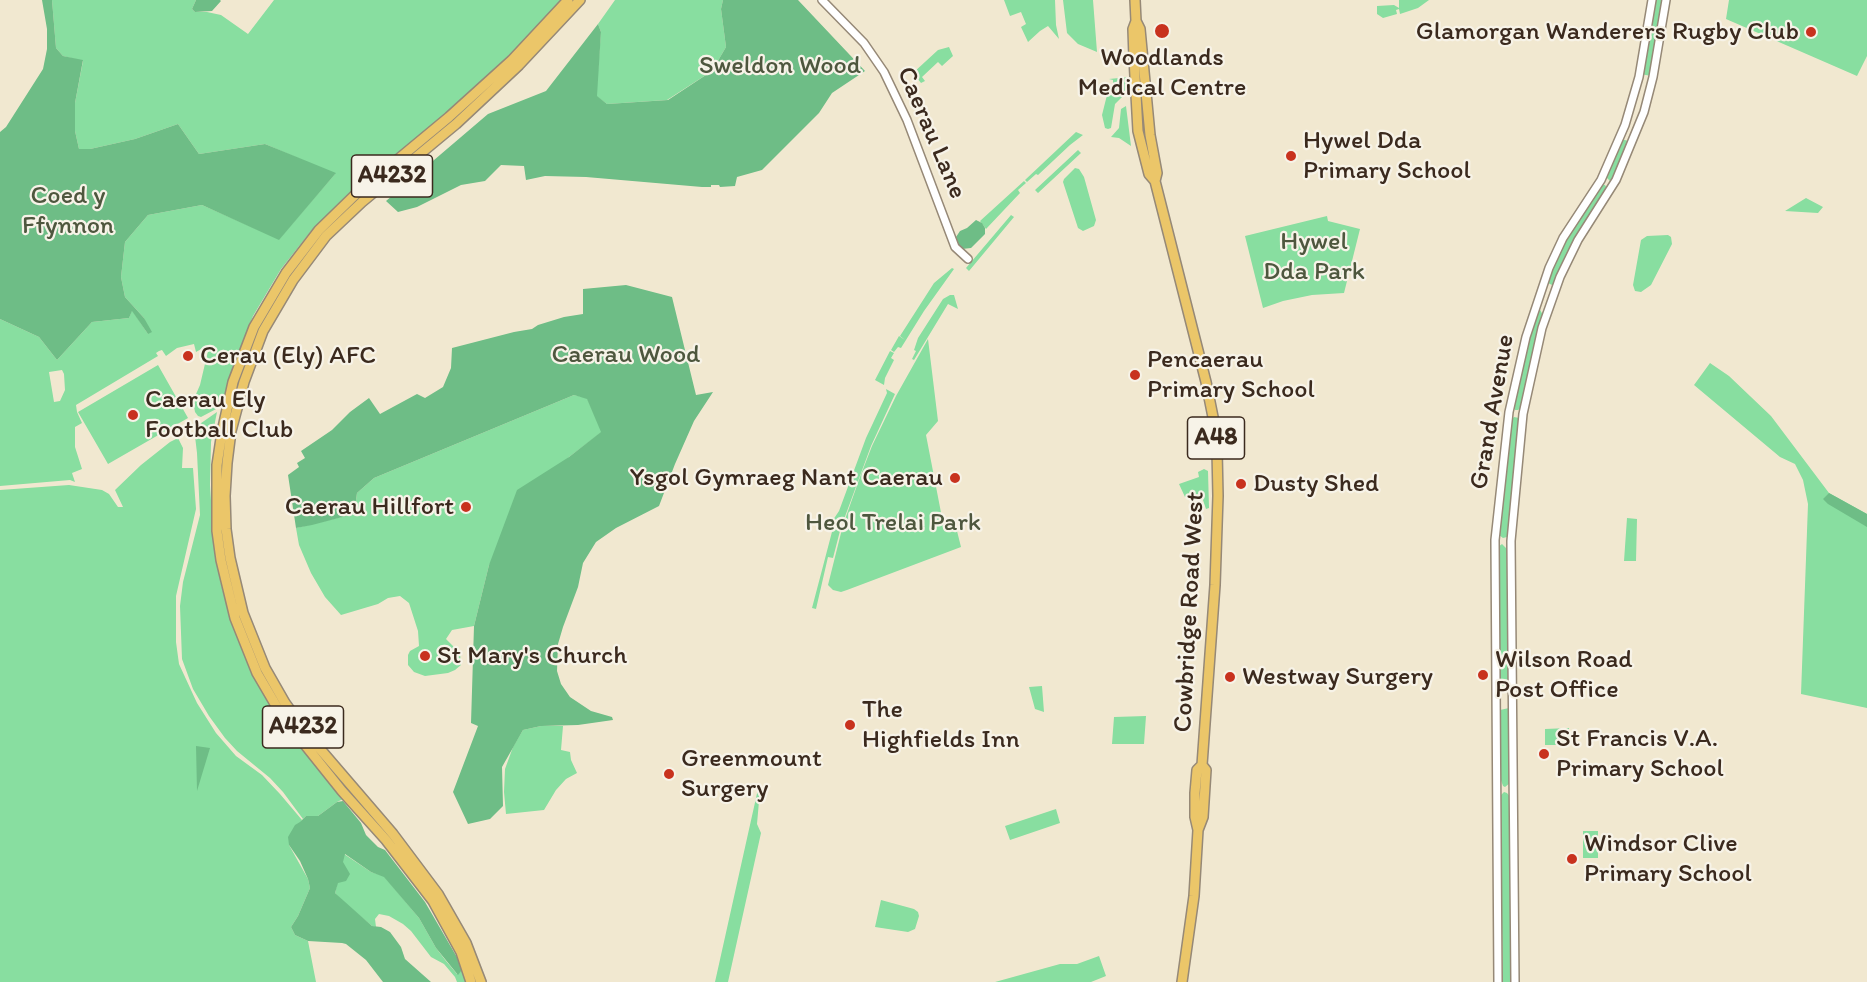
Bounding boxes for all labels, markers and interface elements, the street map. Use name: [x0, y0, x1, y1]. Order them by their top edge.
place label: Glamorgan Wanderers Rugby Club: [1416, 16, 1799, 48]
marker: Woodlands Medical Centre: [1153, 22, 1171, 40]
marker: Glamorgan Wanderers Rugby Club: [1804, 25, 1818, 39]
place label: Woodlands Medical Centre: [1078, 42, 1246, 104]
park label: Sweldon Wood: [699, 50, 861, 82]
street label: Caerau Lane: [889, 62, 973, 204]
place label: Hywel Dda Primary School: [1303, 125, 1471, 186]
marker: Hywel Dda Primary School: [1284, 149, 1298, 163]
road number: A4232: [352, 155, 432, 197]
park label: Coed y Ffynnon: [22, 180, 114, 242]
park label: Hywel Dda Park: [1263, 226, 1365, 288]
street label: Grand Avenue: [1464, 332, 1522, 492]
park label: Caerau Wood: [552, 339, 700, 371]
place label: Cerau (Ely) AFC: [200, 340, 376, 372]
place label: Pencaerau Primary School: [1147, 344, 1315, 406]
marker: Cerau (Ely) AFC: [181, 349, 195, 363]
marker: Pencaerau Primary School: [1128, 368, 1142, 382]
place label: Caerau Ely Football Club: [145, 384, 293, 446]
marker: Caerau Ely Football Club: [126, 408, 140, 422]
road number: A48: [1188, 417, 1244, 459]
place label: Ysgol Gymraeg Nant Caerau: [630, 462, 943, 494]
place label: Dusty Shed: [1253, 468, 1379, 500]
marker: Ysgol Gymraeg Nant Caerau: [948, 471, 962, 485]
marker: Dusty Shed: [1234, 477, 1248, 491]
place label: Caerau Hillfort: [285, 491, 454, 523]
street label: Cowbridge Road West: [1168, 491, 1212, 733]
marker: Caerau Hillfort: [459, 500, 473, 514]
park label: Heol Trelai Park: [805, 507, 981, 539]
place label: St Mary's Church: [437, 640, 627, 672]
place label: Wilson Road Post Office: [1495, 644, 1633, 706]
marker: St Mary's Church: [418, 649, 432, 663]
place label: Westway Surgery: [1242, 661, 1433, 693]
marker: Wilson Road Post Office: [1476, 668, 1490, 682]
marker: Westway Surgery: [1223, 670, 1237, 684]
place label: The Highfields Inn: [862, 694, 1020, 756]
road number: A4232: [262, 706, 344, 748]
marker: The Highfields Inn: [843, 718, 857, 732]
place label: St Francis V.A. Primary School: [1556, 723, 1724, 784]
place label: Greenmount Surgery: [681, 743, 822, 804]
marker: St Francis V.A. Primary School: [1537, 747, 1551, 761]
marker: Greenmount Surgery: [662, 767, 676, 781]
place label: Windsor Clive Primary School: [1584, 828, 1752, 890]
marker: Windsor Clive Primary School: [1565, 852, 1579, 866]

